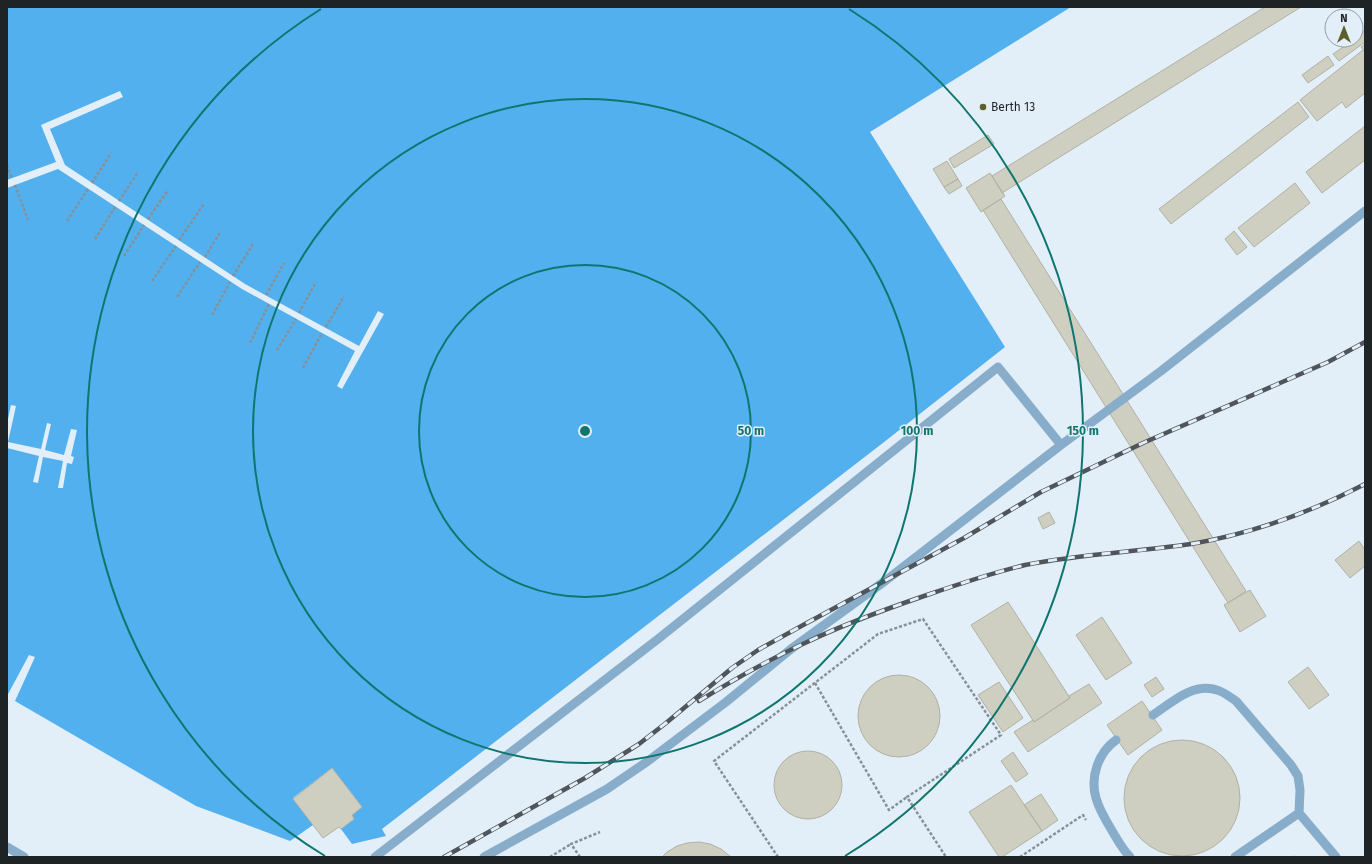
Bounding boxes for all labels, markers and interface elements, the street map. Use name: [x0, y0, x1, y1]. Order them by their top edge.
north arrow: [1324, 8, 1364, 48]
text: N: [1340, 12, 1348, 25]
place label: Berth 13: [991, 100, 1035, 114]
marker: Berth 13: [978, 102, 988, 112]
centre of rings: [578, 424, 592, 438]
text: 50 m: [738, 424, 764, 438]
text: 100 m: [901, 424, 933, 438]
text: 150 m: [1067, 424, 1099, 438]

